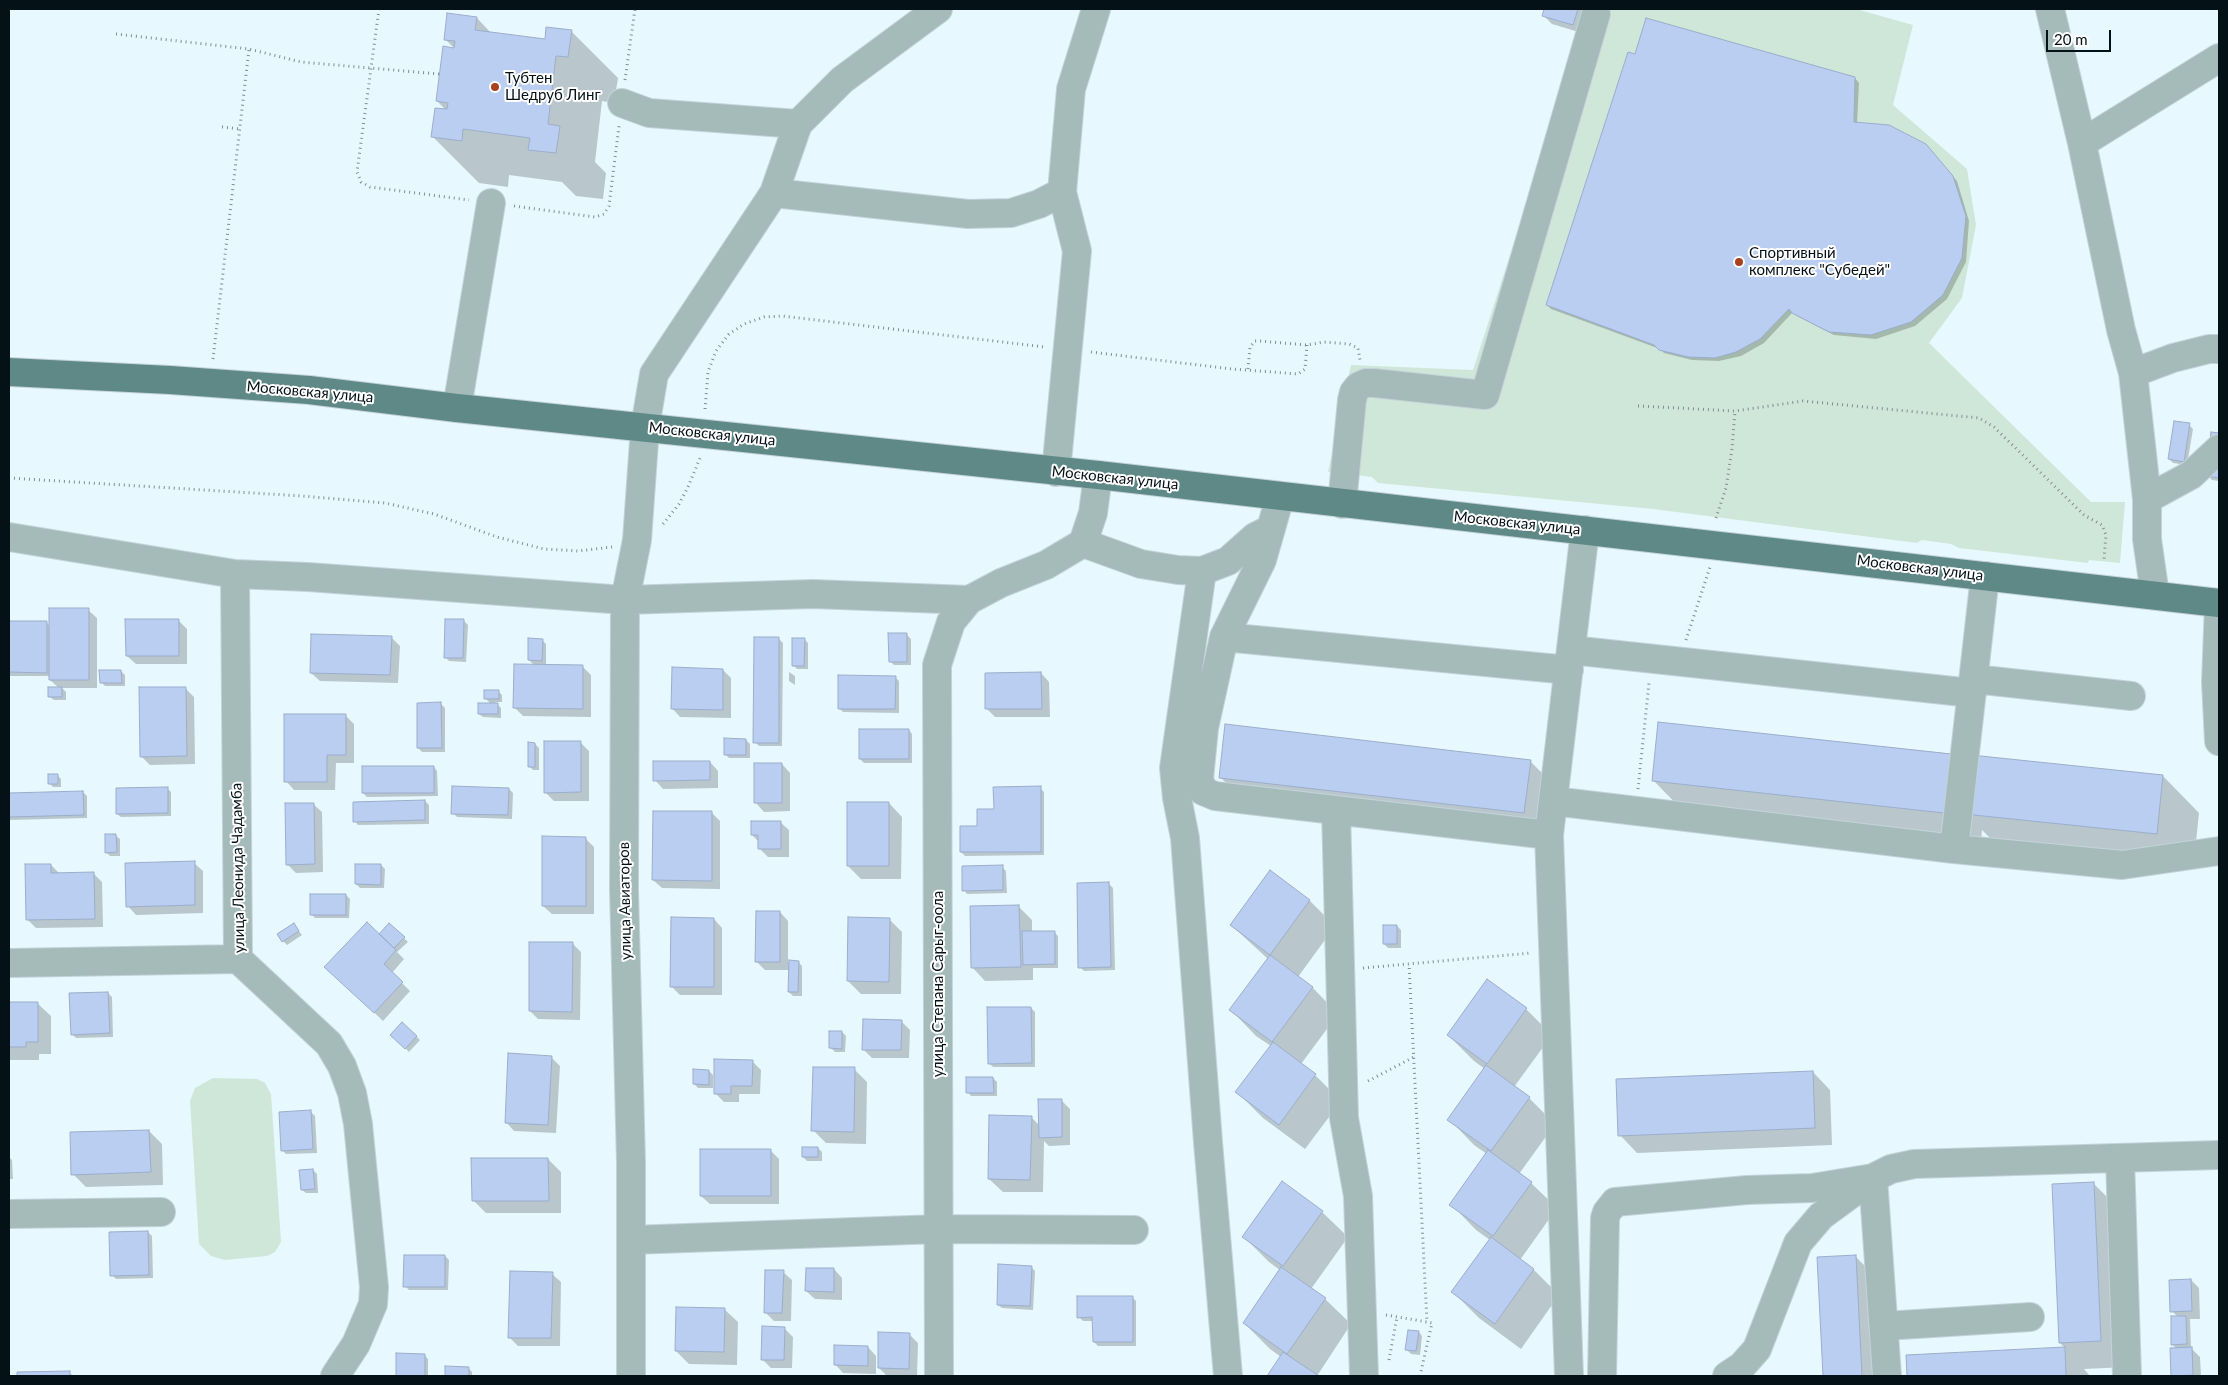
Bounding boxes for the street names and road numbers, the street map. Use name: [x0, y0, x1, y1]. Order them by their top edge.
street label: Московская улица: [246, 377, 374, 407]
street label: Московская улица: [648, 418, 776, 450]
street label: Московская улица: [1051, 462, 1179, 494]
street label: Московская улица: [1453, 507, 1581, 539]
street label: Московская улица: [1856, 551, 1984, 585]
street label: улица Леонида Чадамба: [228, 783, 248, 953]
street label: улица Авиаторов: [615, 842, 635, 960]
street label: улица Степана Сарыг-оола: [929, 891, 947, 1077]

